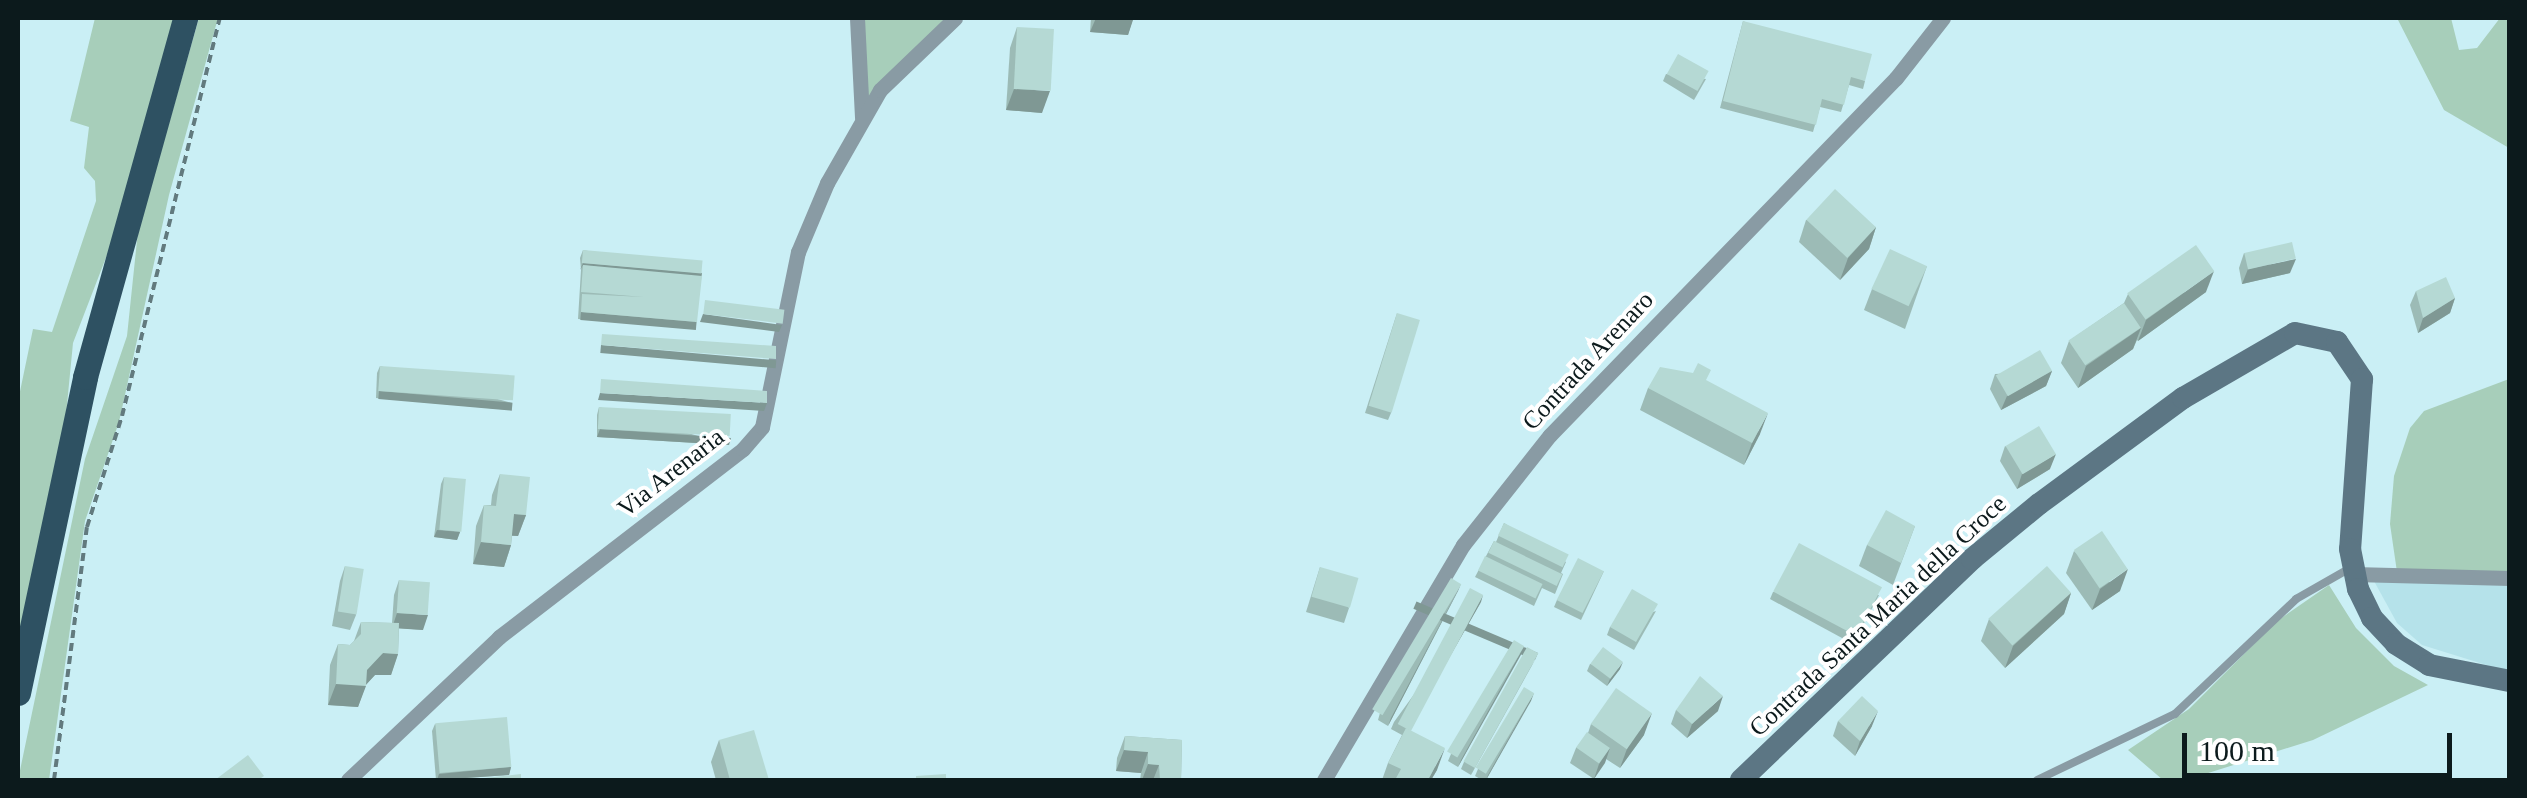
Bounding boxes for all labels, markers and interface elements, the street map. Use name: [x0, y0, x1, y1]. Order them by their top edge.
street label: Contrada Arenaro: [1516, 285, 1660, 437]
street label: Via Arenaria: [611, 422, 731, 524]
street label: Contrada Santa Maria della Croce: [1743, 489, 2013, 743]
scale bar: [2187, 713, 2457, 775]
text: 100 m: [2199, 734, 2275, 767]

